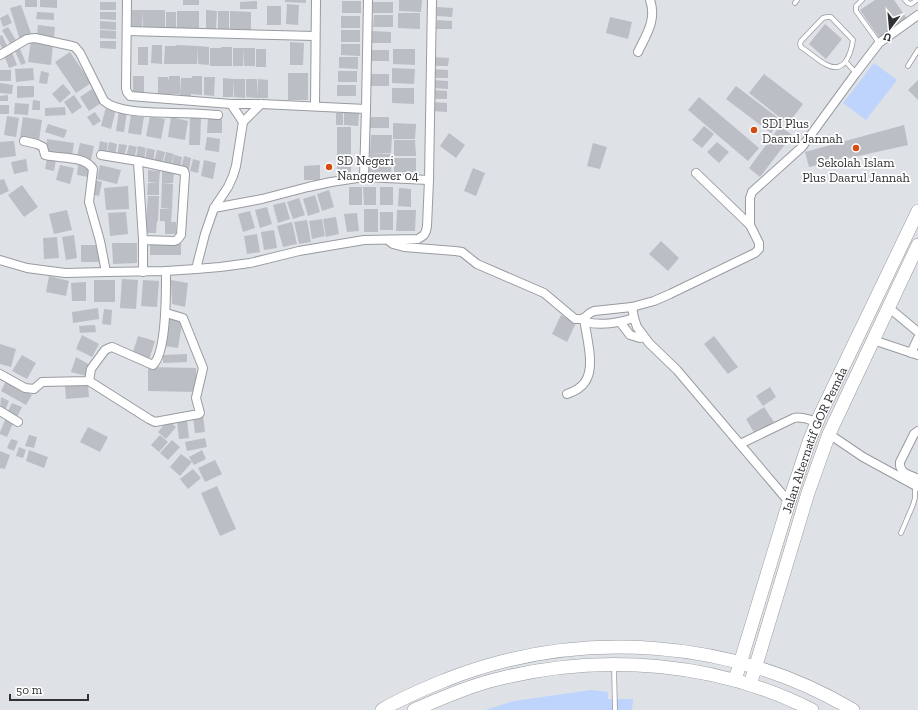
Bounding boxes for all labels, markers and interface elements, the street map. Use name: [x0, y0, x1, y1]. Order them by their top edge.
north arrow: [870, 8, 910, 48]
text: U: [882, 30, 893, 44]
place label: SDI Plus Daarul Jannah: [762, 116, 844, 146]
marker: SDI Plus Daarul Jannah: [749, 125, 759, 135]
marker: Sekolah Islam Plus Daarul Jannah: [851, 143, 861, 153]
place label: SD Negeri Nanggewer 04: [337, 153, 419, 183]
place label: Sekolah Islam Plus Daarul Jannah: [802, 155, 911, 185]
marker: SD Negeri Nanggewer 04: [324, 162, 334, 172]
street label: Jalan Alternatif GOR Pemda: [779, 363, 850, 515]
scale bar: [10, 676, 88, 702]
text: 50 m: [16, 683, 43, 697]

